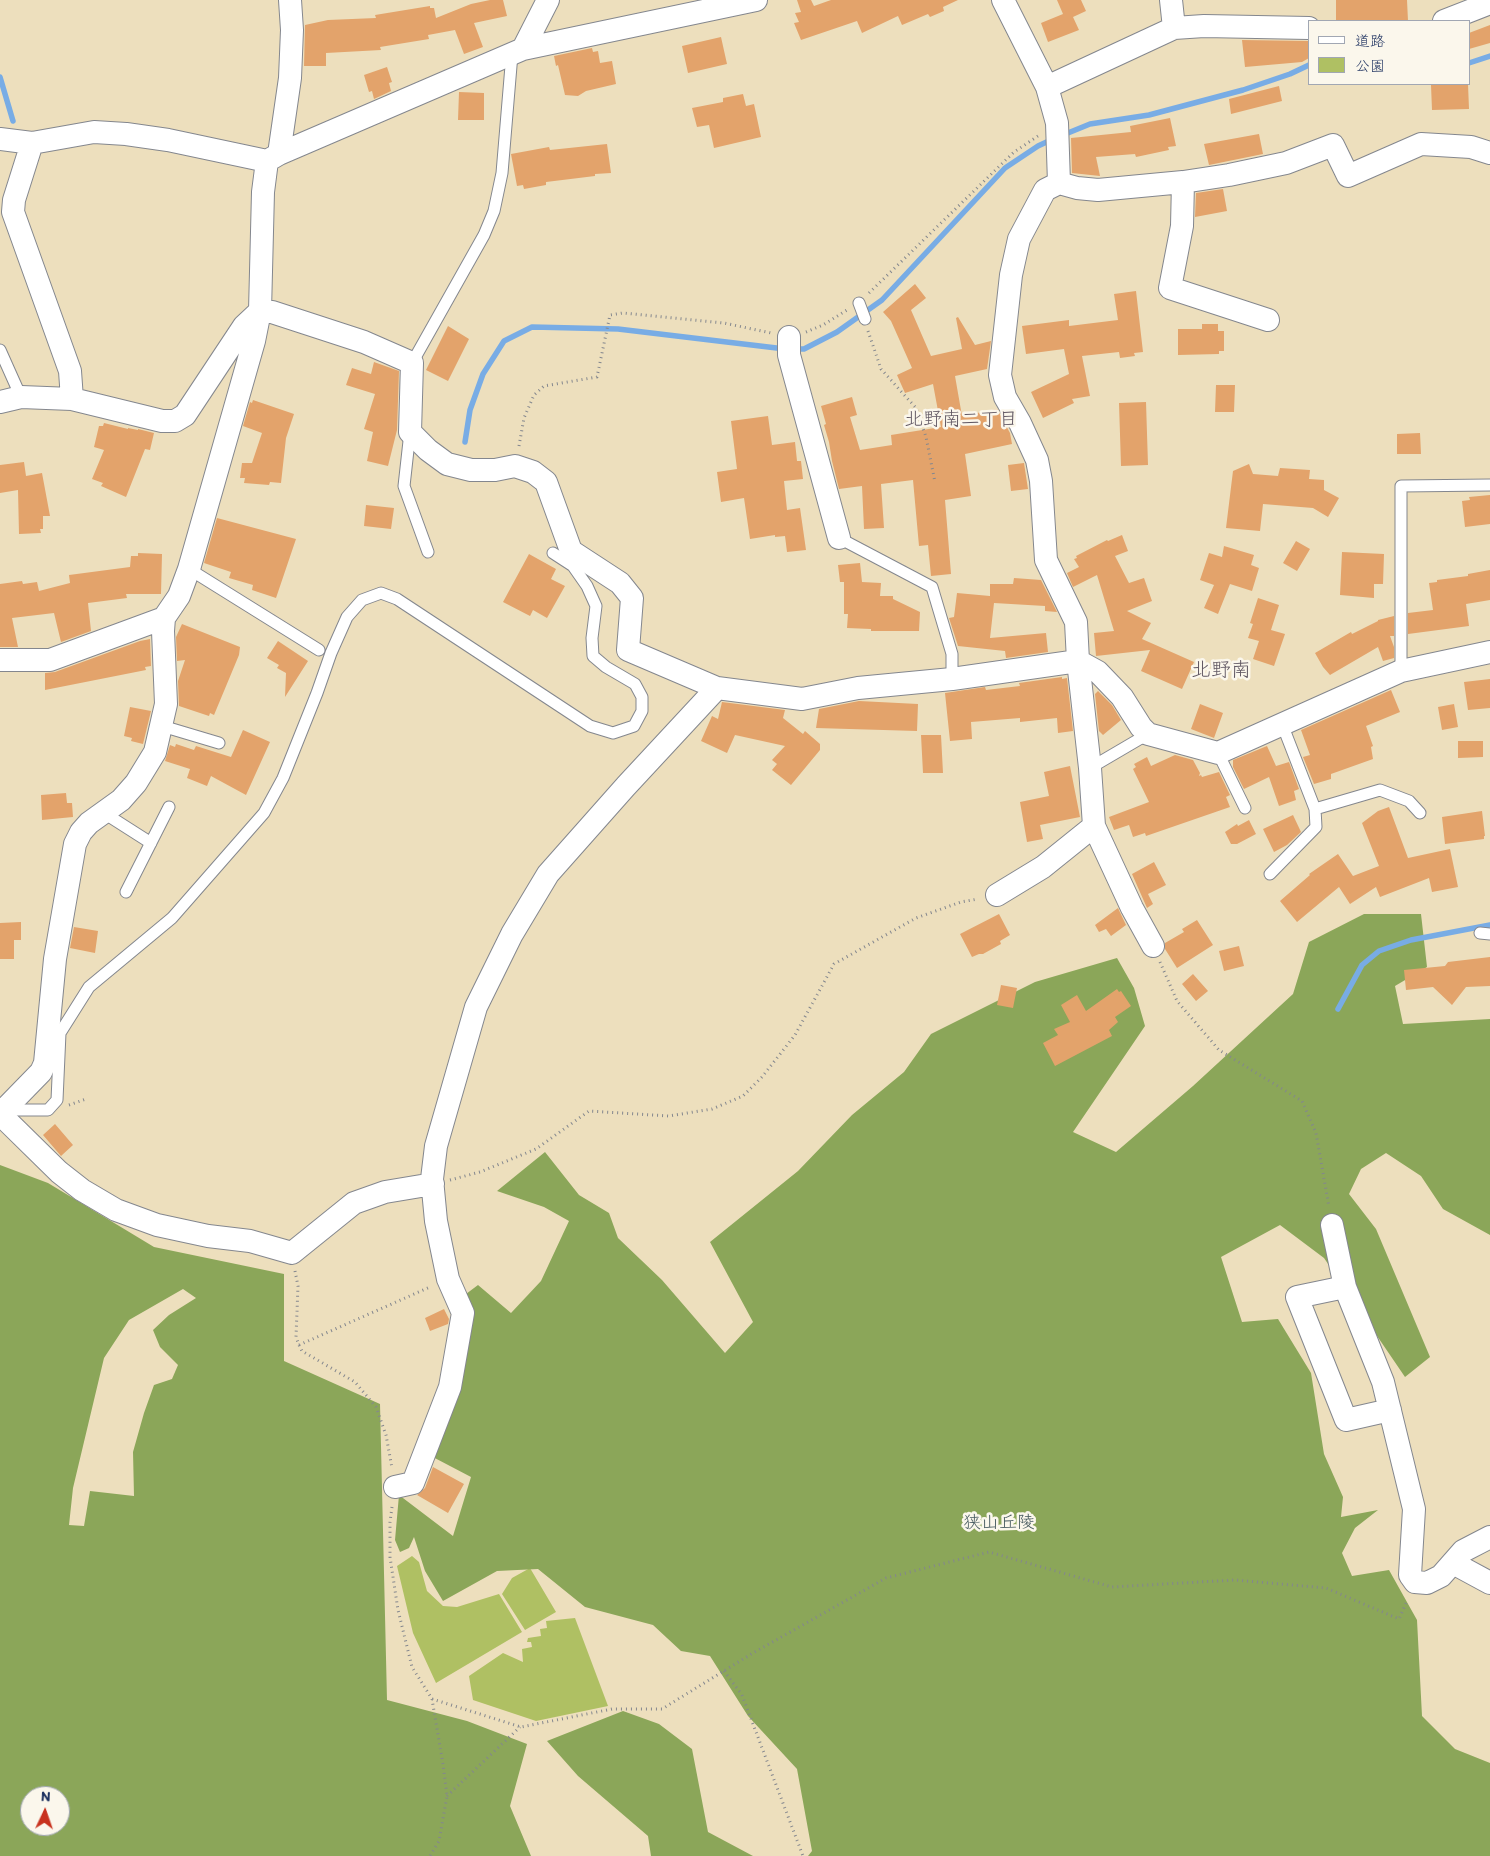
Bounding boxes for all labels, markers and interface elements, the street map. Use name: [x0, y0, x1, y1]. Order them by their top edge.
legend: [1308, 20, 1470, 85]
text: 道路: [1355, 32, 1385, 50]
text: 公園: [1355, 57, 1385, 75]
district label: 北野南二丁目: [904, 409, 1018, 431]
district label: 北野南: [1191, 659, 1251, 683]
park label: 狭山丘陵: [963, 1512, 1035, 1534]
north arrow: [20, 1786, 70, 1836]
text: N: [41, 1788, 51, 1805]

